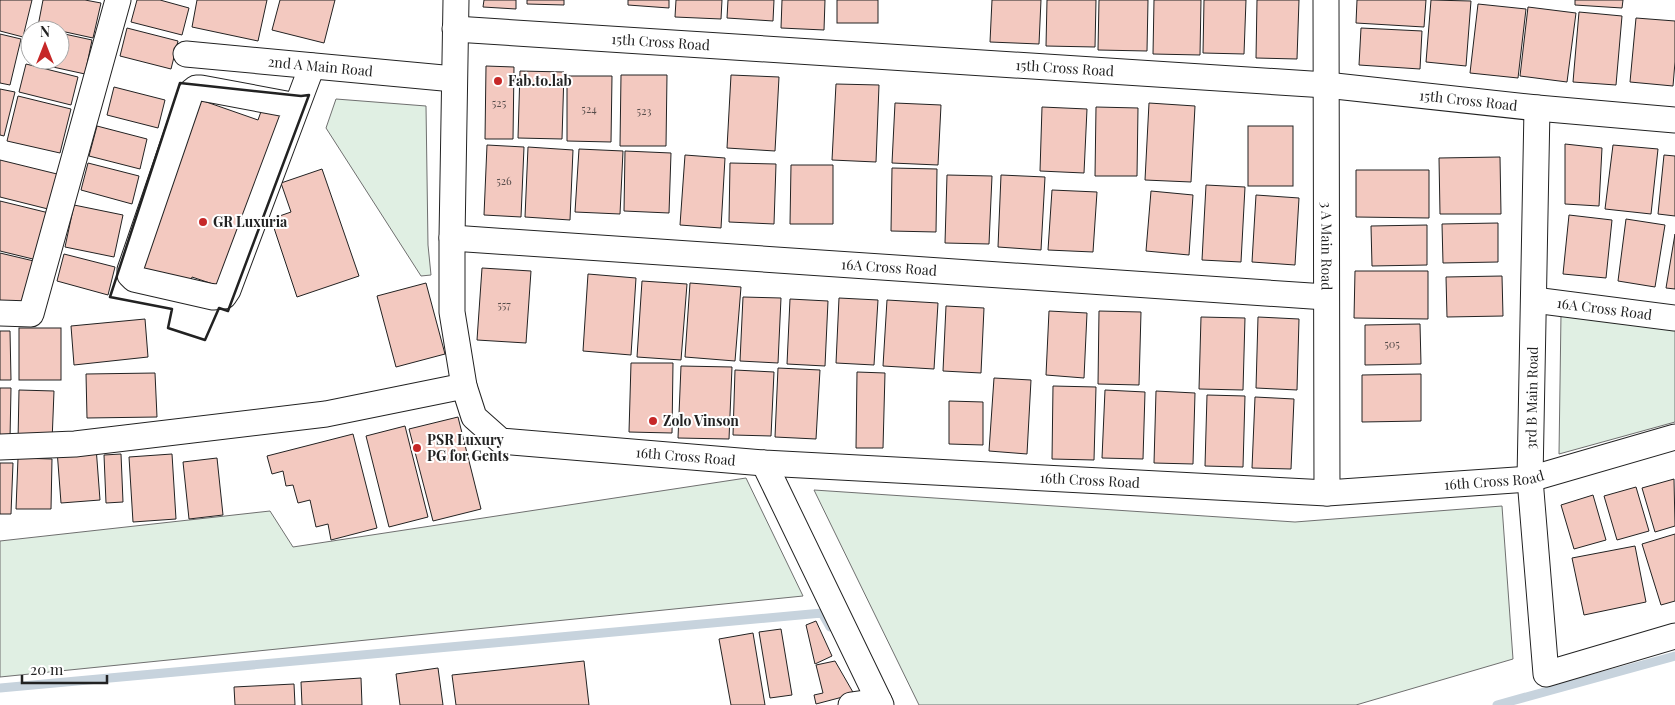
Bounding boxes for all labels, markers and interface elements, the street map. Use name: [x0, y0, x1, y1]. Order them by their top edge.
north arrow: [20, 20, 70, 70]
text: N: [40, 22, 50, 41]
street label: 15th Cross Road: [611, 29, 710, 54]
street label: 2nd A Main Road: [267, 52, 374, 80]
street label: 15th Cross Road: [1015, 55, 1115, 80]
place label: Fab.to.lab: [508, 71, 572, 90]
marker: Fab.to.lab: [492, 75, 504, 87]
street label: 15th Cross Road: [1418, 85, 1519, 115]
house number: 525: [492, 95, 507, 110]
house number: 524: [581, 101, 597, 116]
house number: 523: [637, 103, 651, 118]
house number: 526: [496, 173, 512, 188]
street label: 3 A Main Road: [1317, 202, 1337, 290]
place label: GR Luxuria: [213, 212, 288, 231]
marker: GR Luxuria: [197, 216, 209, 228]
street label: 16A Cross Road: [841, 254, 938, 280]
street label: 16A Cross Road: [1556, 293, 1653, 324]
house number: 557: [497, 297, 511, 312]
house number: 505: [1384, 336, 1400, 351]
street label: 3rd B Main Road: [1521, 346, 1542, 450]
place label: Zolo Vinson: [663, 411, 739, 430]
marker: Zolo Vinson: [647, 415, 659, 427]
place label: PSR Luxury PG for Gents: [427, 430, 509, 465]
marker: PSR Luxury PG for Gents: [411, 442, 423, 454]
street label: 16th Cross Road: [635, 442, 736, 470]
street label: 16th Cross Road: [1443, 465, 1546, 494]
street label: 16th Cross Road: [1039, 468, 1141, 492]
scale bar: [22, 652, 108, 684]
text: 20 m: [30, 659, 64, 679]

